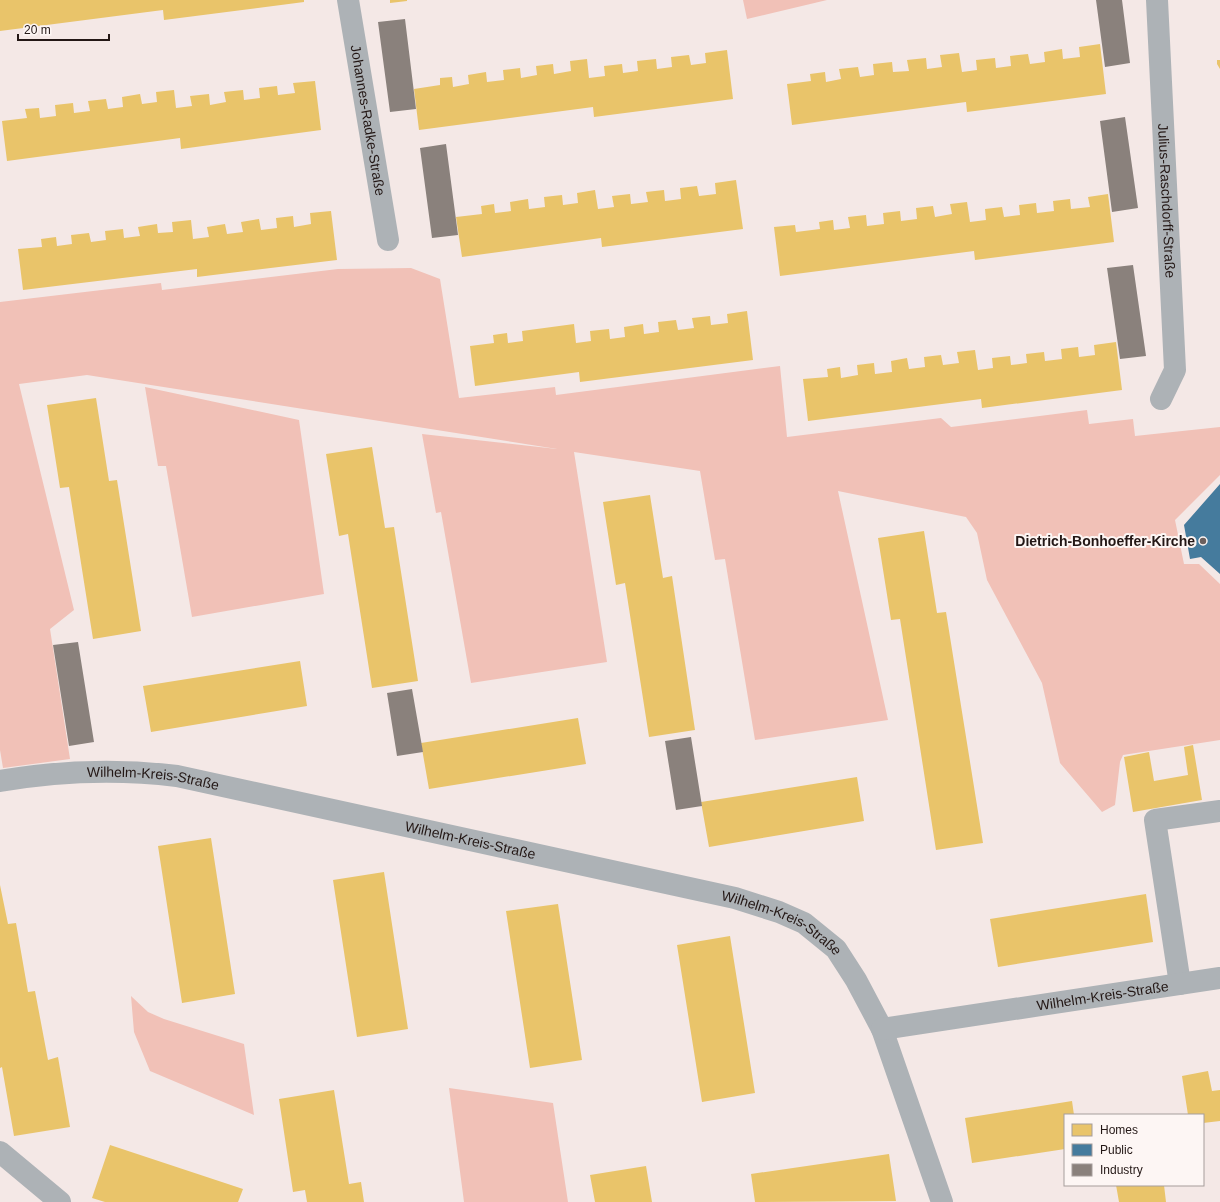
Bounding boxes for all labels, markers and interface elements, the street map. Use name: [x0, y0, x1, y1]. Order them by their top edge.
scale bar: [18, 16, 109, 42]
text: 20 m: [24, 23, 51, 37]
street label: Johannes-Radke-Straße: [348, 44, 389, 197]
street label: Julius-Raschdorff-Straße: [1155, 123, 1179, 279]
place label: Dietrich-Bonhoeffer-Kirche: [1015, 533, 1195, 549]
marker: Dietrich-Bonhoeffer-Kirche: [1198, 536, 1208, 546]
street label: Wilhelm-Kreis-Straße: [87, 764, 221, 793]
street label: Wilhelm-Kreis-Straße: [404, 818, 537, 862]
street label: Wilhelm-Kreis-Straße: [720, 887, 846, 958]
street label: Wilhelm-Kreis-Straße: [1035, 978, 1170, 1014]
legend: [1064, 1114, 1204, 1186]
text: Homes: [1100, 1123, 1138, 1137]
text: Public: [1100, 1143, 1133, 1157]
text: Industry: [1100, 1163, 1143, 1177]

